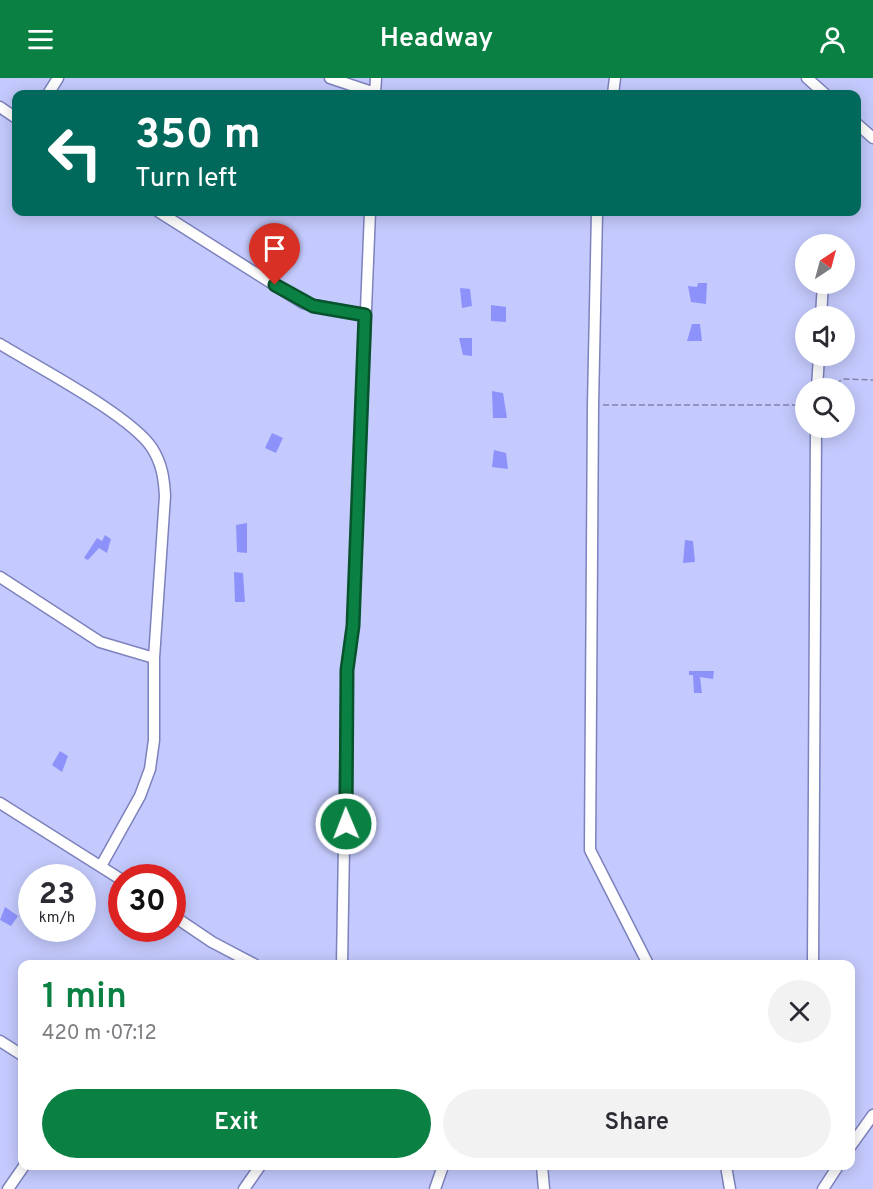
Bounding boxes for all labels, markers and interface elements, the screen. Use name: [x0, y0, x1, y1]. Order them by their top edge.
text: Headway: [380, 22, 493, 56]
icon: menu: [24, 23, 57, 56]
icon: person: [816, 23, 849, 56]
text: 350 m: [135, 110, 261, 163]
icon: left: [36, 114, 114, 192]
text: Turn left: [135, 162, 237, 196]
pin: [249, 223, 300, 285]
icon: arrive: [258, 232, 291, 265]
north arrow: [795, 234, 855, 294]
map controls: [795, 234, 855, 438]
button: sound: [795, 306, 855, 366]
button: search: [795, 378, 855, 438]
position arrow: [314, 792, 378, 856]
speed limit sign: 30: [108, 864, 186, 942]
text: 23: [39, 877, 75, 914]
text: km/h: [39, 909, 75, 928]
text: 1 min: [42, 975, 127, 1021]
button: close: [768, 980, 831, 1043]
text: 420 m · 07:12: [42, 1021, 157, 1047]
button: Exit: [42, 1089, 431, 1158]
button: Share: [443, 1089, 831, 1158]

